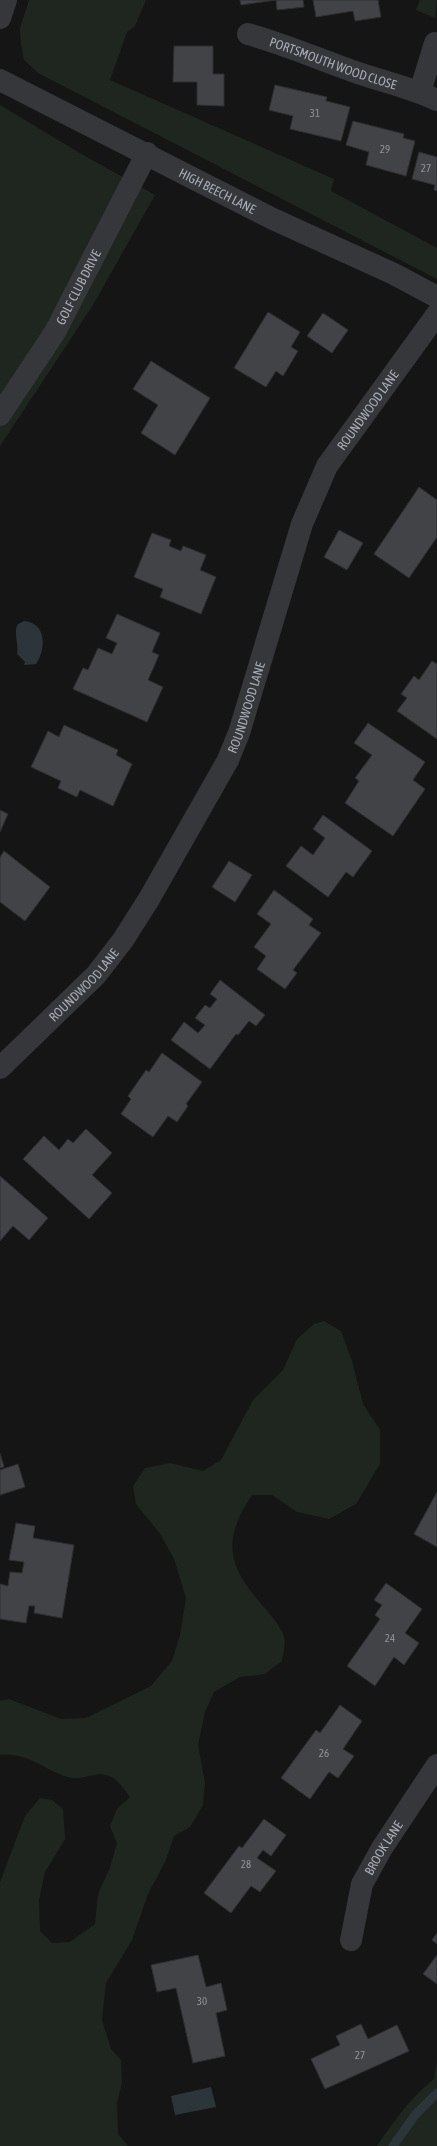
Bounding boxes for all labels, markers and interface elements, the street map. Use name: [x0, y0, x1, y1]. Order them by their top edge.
street label: PORTSMOUTH WOOD CLOSE: [268, 34, 399, 92]
house number: 31: [310, 107, 320, 119]
house number: 29: [380, 143, 390, 155]
house number: 27: [421, 162, 431, 174]
street label: HIGH BEECH LANE: [177, 165, 259, 217]
street label: GOLF CLUB DRIVE: [53, 247, 104, 327]
street label: ROUNDWOOD LANE: [334, 367, 402, 453]
street label: ROUNDWOOD LANE: [224, 660, 268, 755]
street label: ROUNDWOOD LANE: [46, 945, 122, 1024]
house number: 24: [385, 1632, 395, 1644]
house number: 26: [319, 1747, 329, 1759]
street label: BROOK LANE: [361, 1818, 406, 1877]
house number: 28: [241, 1858, 251, 1870]
house number: 30: [197, 1995, 207, 2007]
house number: 27: [355, 2049, 365, 2061]

